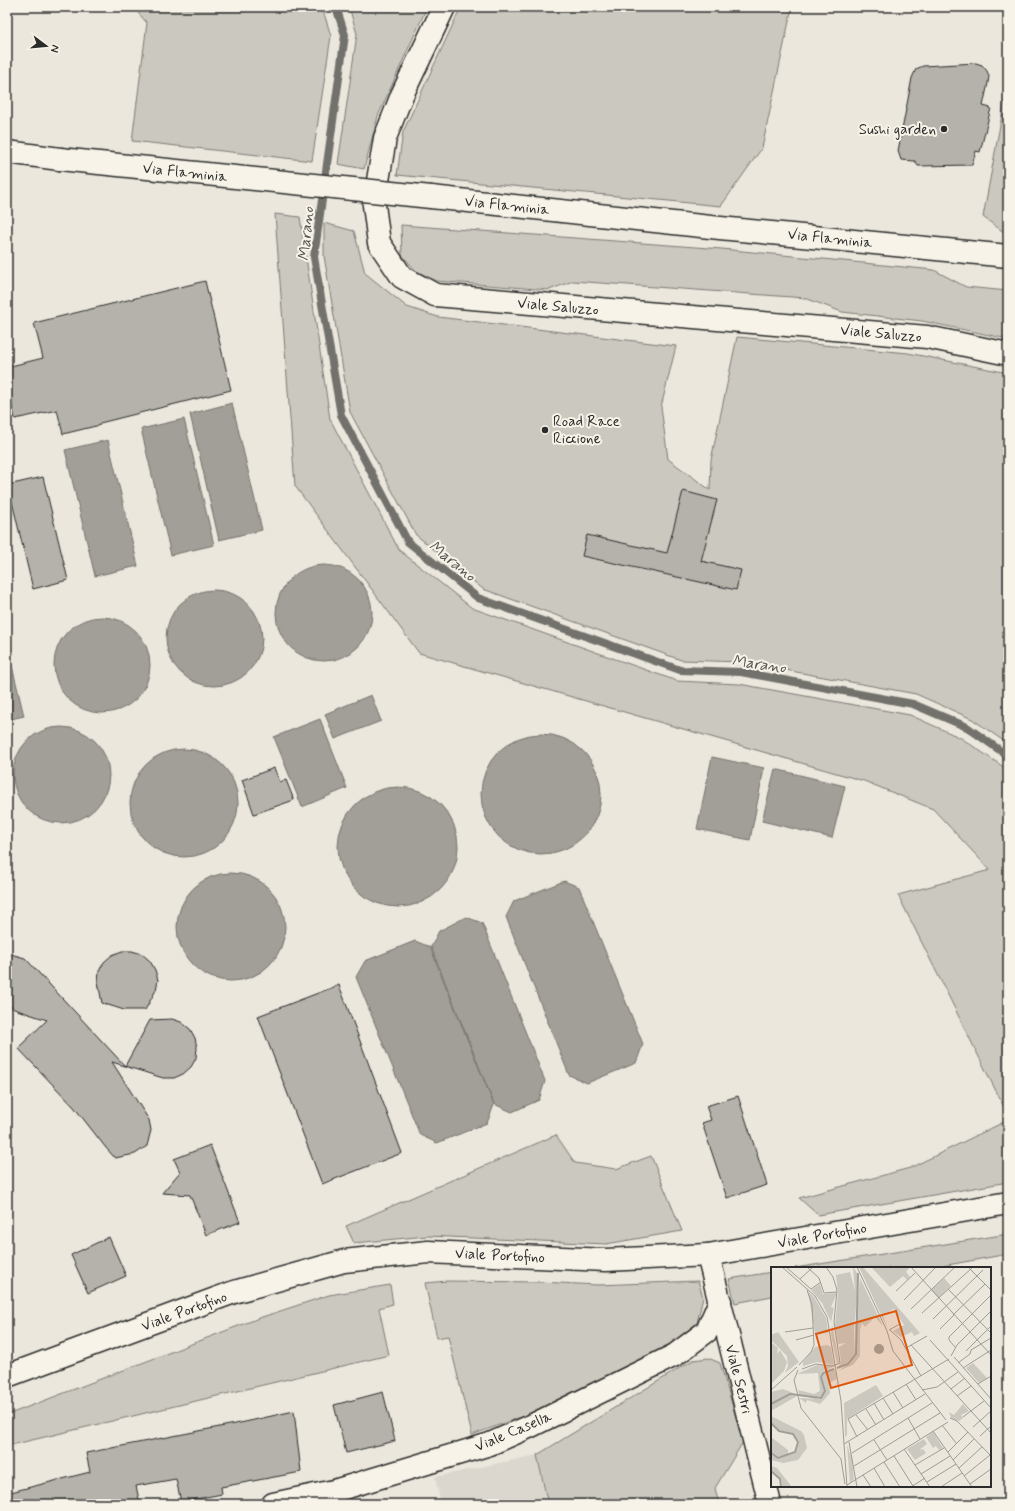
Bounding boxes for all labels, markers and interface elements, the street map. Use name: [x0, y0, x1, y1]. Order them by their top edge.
north arrow: [26, 26, 66, 66]
text: N: [47, 43, 62, 54]
place label: Sushi garden: [859, 120, 936, 140]
marker: Sushi garden: [939, 124, 949, 134]
street label: Via Flaminia: [142, 159, 229, 187]
street label: Via Flaminia: [464, 192, 551, 220]
water label: Marano: [294, 205, 319, 262]
street label: Via Flaminia: [787, 225, 874, 253]
street label: Viale Saluzzo: [516, 293, 600, 321]
street label: Viale Saluzzo: [839, 320, 923, 348]
place label: Road Race Riccione: [553, 412, 620, 449]
marker: Road Race Riccione: [540, 425, 550, 435]
water label: Marano: [424, 536, 480, 587]
water label: Marano: [730, 650, 788, 679]
street label: Viale Portofino: [776, 1218, 868, 1254]
street label: Viale Portofino: [454, 1244, 545, 1268]
inset map: [771, 1267, 991, 1487]
street label: Viale Portofino: [139, 1287, 230, 1337]
street label: Viale Sestri: [720, 1343, 756, 1416]
street label: Viale Casella: [472, 1406, 556, 1457]

